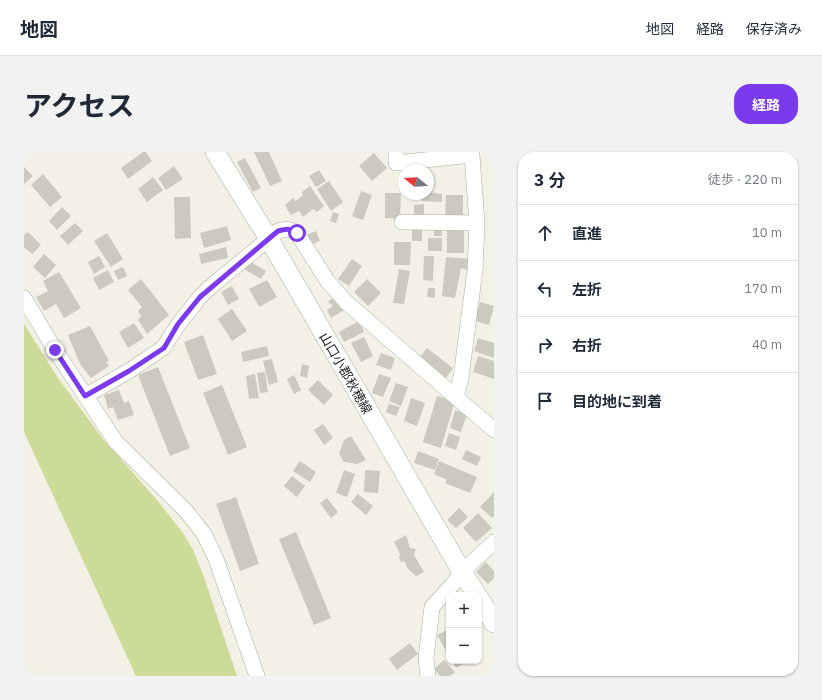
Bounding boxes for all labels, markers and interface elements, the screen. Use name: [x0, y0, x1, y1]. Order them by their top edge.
text: 地図: [20, 17, 58, 41]
text: 地図: [646, 20, 674, 38]
text: 経路: [696, 20, 724, 38]
text: 保存済み: [746, 20, 802, 38]
button: 経路: [734, 84, 798, 124]
text: アクセス: [24, 87, 135, 124]
north arrow: [398, 164, 434, 200]
text: 3 分: [534, 169, 565, 191]
text: 徒歩 · 220 m: [708, 171, 782, 188]
icon: ahead: [534, 222, 556, 244]
route start: [288, 224, 306, 242]
text: 直進: [572, 224, 602, 243]
text: 10 m: [752, 224, 782, 241]
icon: left: [534, 278, 556, 300]
text: 左折: [572, 280, 602, 299]
text: 170 m: [744, 280, 782, 297]
street label: 山口小郡秋穂線: [315, 330, 376, 417]
icon: right: [534, 334, 556, 356]
text: 右折: [572, 336, 602, 355]
text: 40 m: [752, 336, 782, 353]
route end: [46, 341, 64, 359]
icon: arrive: [534, 390, 556, 412]
text: 目的地に到着: [572, 392, 662, 411]
map controls: [446, 592, 482, 664]
button: +: [446, 592, 482, 628]
button: −: [446, 628, 482, 664]

